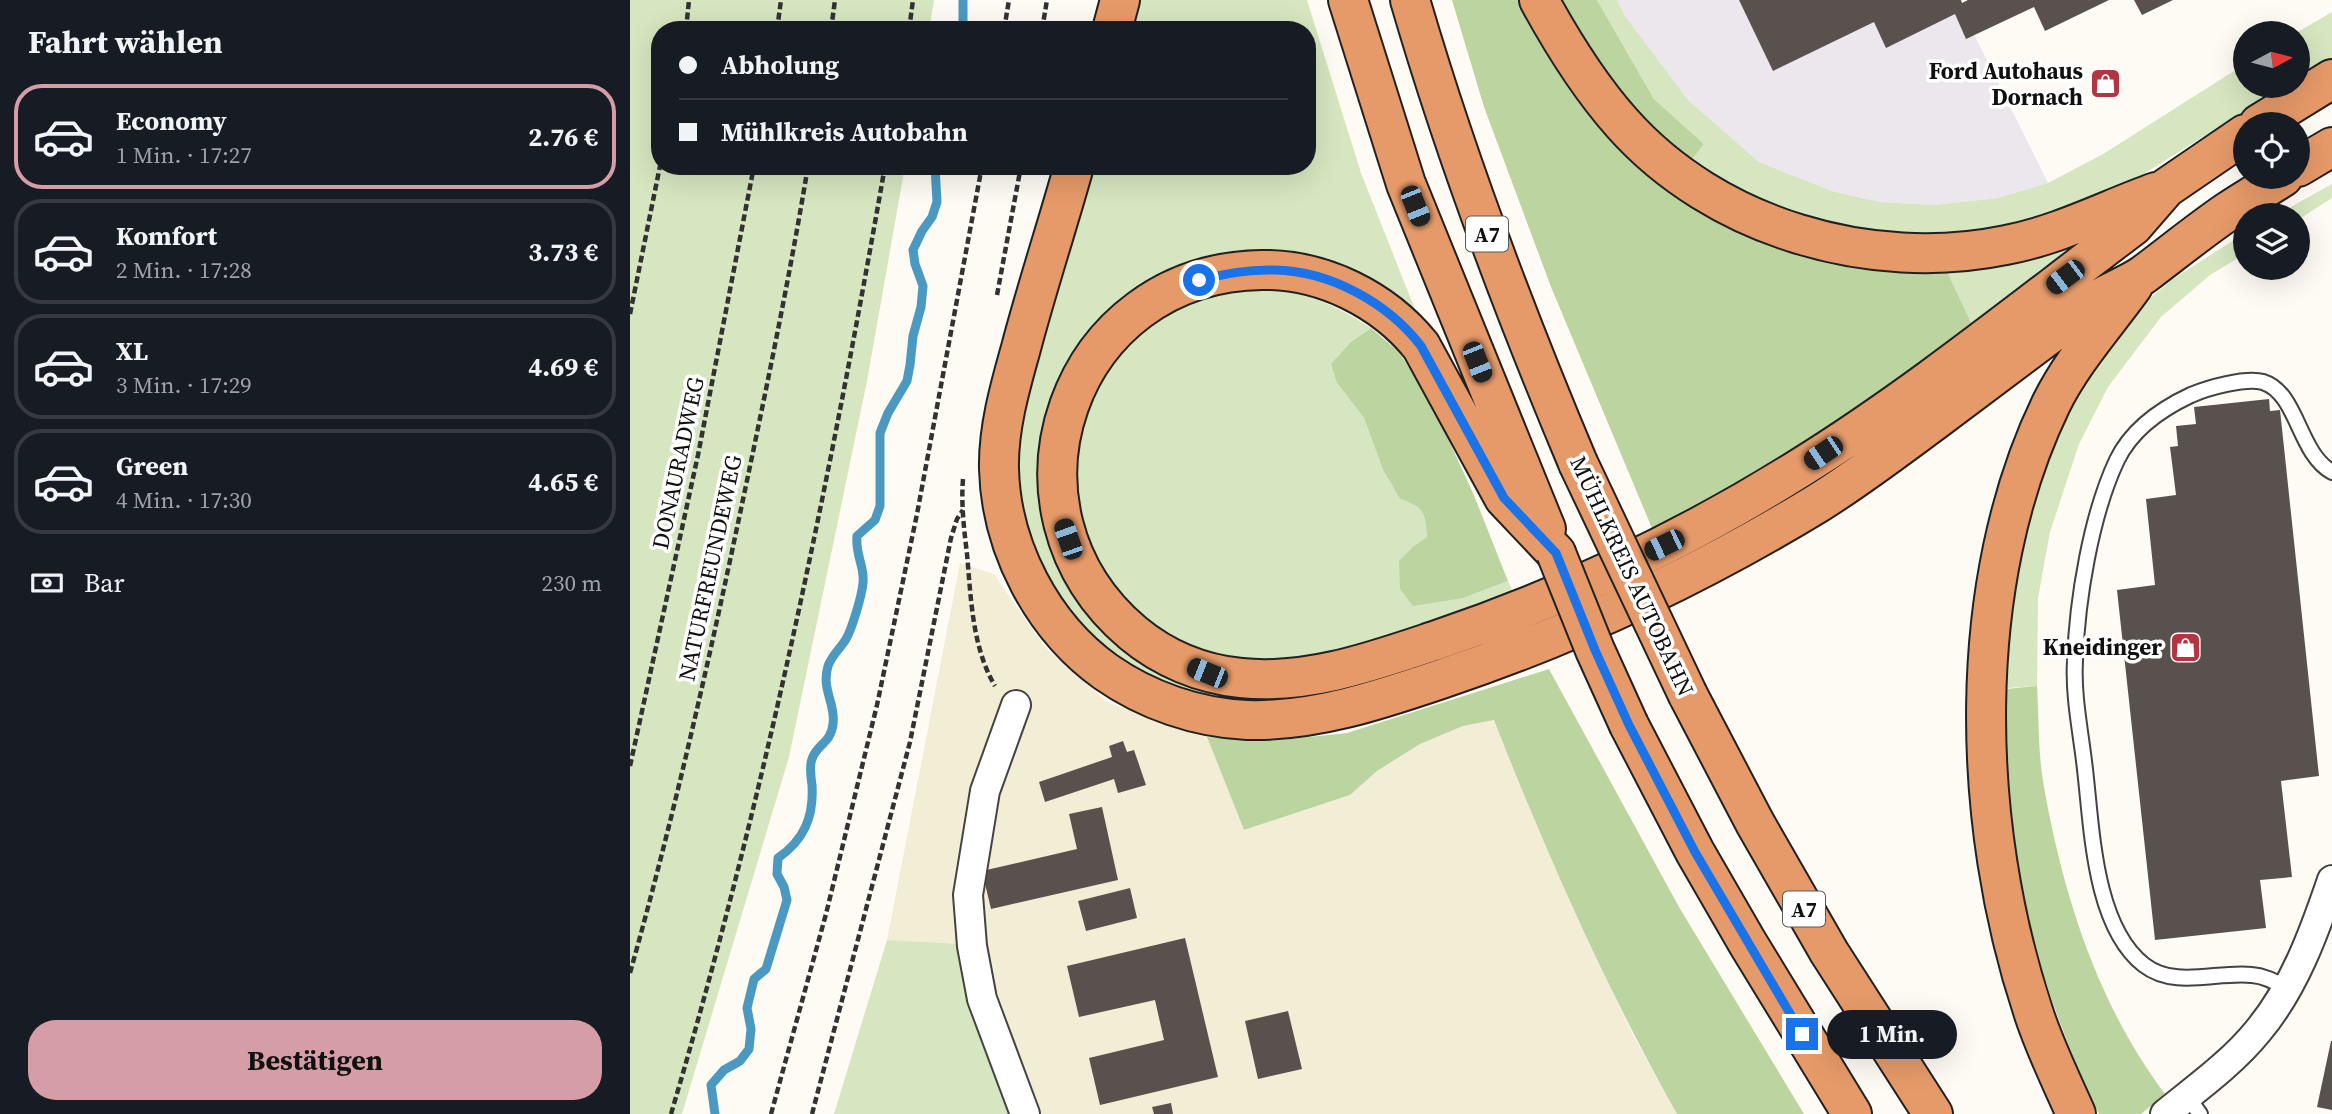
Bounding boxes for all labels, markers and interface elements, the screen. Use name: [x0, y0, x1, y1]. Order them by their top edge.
text: Fahrt wählen: [28, 20, 223, 64]
north arrow: [2233, 21, 2310, 98]
map controls: [2233, 21, 2310, 280]
text: Abholung: [721, 47, 839, 83]
place label: Ford Autohaus Dornach: [1929, 55, 2083, 113]
shop icon: Ford Autohaus Dornach: [2089, 67, 2123, 101]
text: Economy: [116, 103, 227, 139]
icon: car: [32, 105, 95, 168]
button: locate: [2233, 112, 2310, 189]
text: Mühlkreis Autobahn: [721, 114, 968, 150]
text: 2.76 €: [528, 119, 598, 155]
text: 1 Min. · 17:27: [116, 139, 252, 171]
car: [1398, 183, 1433, 229]
button: layers: [2233, 203, 2310, 280]
road number: A7: [1466, 216, 1508, 252]
text: Komfort: [116, 218, 217, 254]
icon: car: [32, 220, 95, 283]
text: 3.73 €: [528, 234, 598, 270]
text: 2 Min. · 17:28: [116, 254, 252, 286]
car: [2042, 256, 2089, 298]
route start: [1183, 264, 1215, 296]
text: XL: [116, 333, 148, 369]
icon: car: [32, 335, 95, 398]
car: [1460, 339, 1495, 385]
text: 4.69 €: [528, 349, 598, 385]
text: 3 Min. · 17:29: [116, 369, 252, 401]
street label: DONAURADWEG: [644, 374, 712, 552]
car: [1800, 433, 1847, 473]
text: Green: [116, 448, 188, 484]
icon: car: [32, 450, 95, 513]
street label: MÜHLKREIS AUTOBAHN: [1562, 451, 1702, 701]
street label: NATURFREUNDEWEG: [670, 452, 750, 684]
text: 4.65 €: [528, 464, 598, 500]
text: 4 Min. · 17:30: [116, 484, 252, 516]
car: [1052, 516, 1085, 562]
car: [1641, 526, 1688, 564]
icon: cash: [28, 564, 66, 602]
text: Bar: [84, 565, 124, 601]
text: 230 m: [541, 567, 602, 599]
shop icon: Kneidinger: [2168, 630, 2202, 664]
place label: Kneidinger: [2043, 631, 2162, 663]
car: [1184, 655, 1231, 691]
road number: A7: [1783, 892, 1825, 926]
callout: 1 Min.: [1826, 1010, 1956, 1058]
route end: [1786, 1018, 1818, 1050]
text: 1 Min.: [1859, 1018, 1925, 1050]
button: Bestätigen: [28, 1020, 602, 1100]

